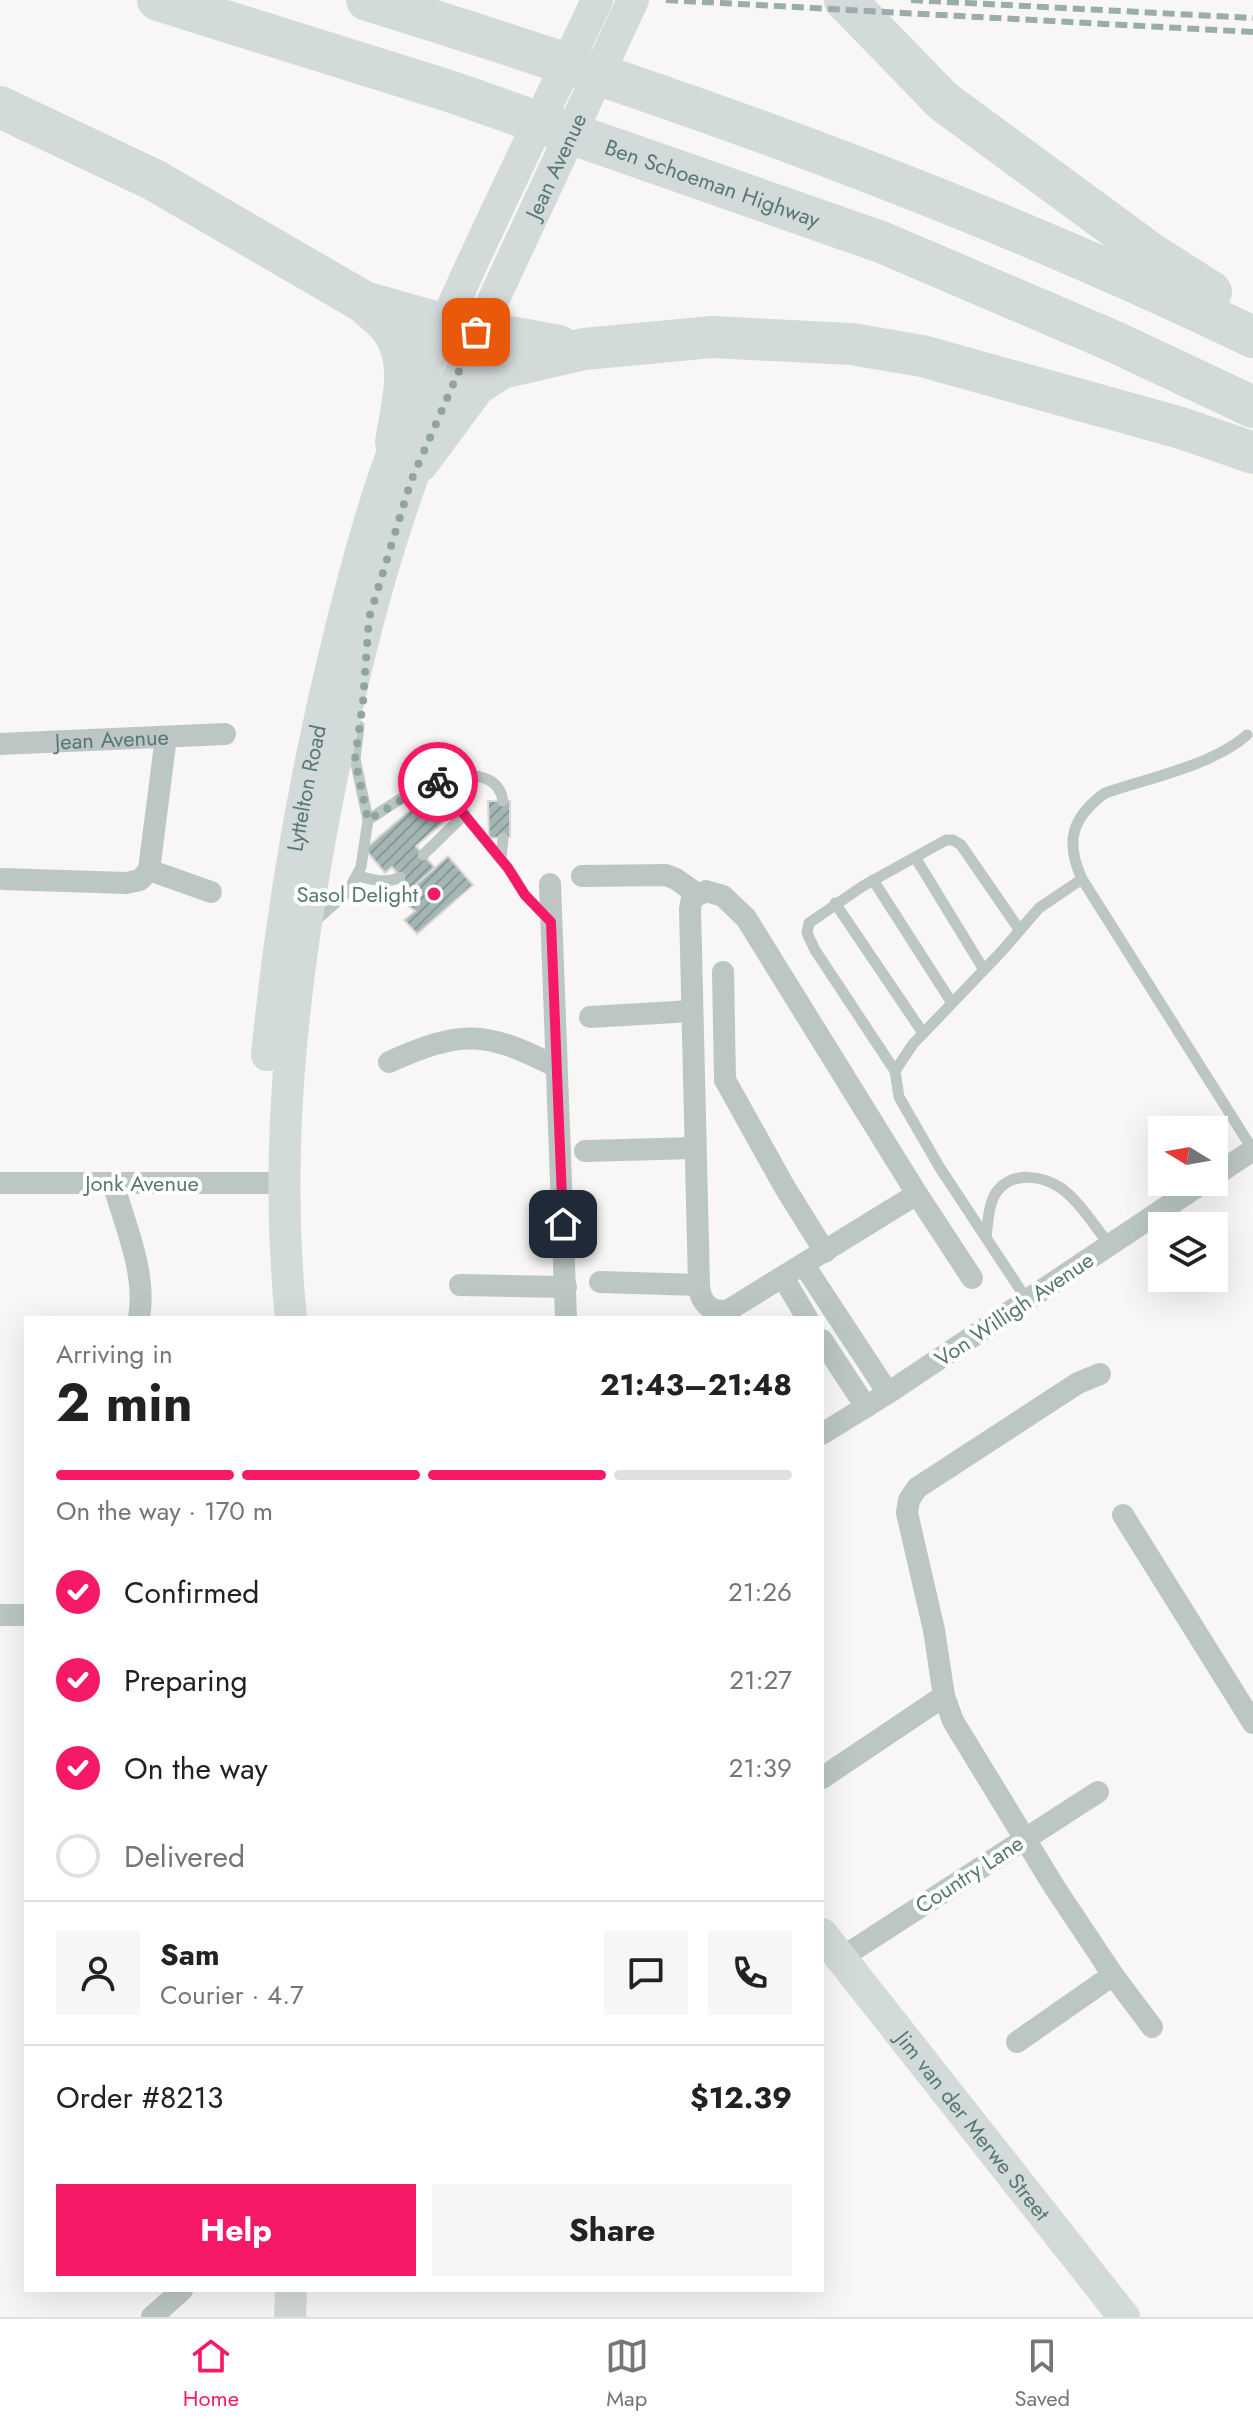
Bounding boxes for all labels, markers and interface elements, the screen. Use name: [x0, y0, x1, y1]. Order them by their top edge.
street label: Jean Avenue: [516, 108, 594, 227]
street label: Ben Schoeman Highway: [601, 131, 825, 236]
pin: [442, 298, 510, 366]
icon: bag: [454, 310, 498, 354]
street label: Jean Avenue: [51, 721, 170, 758]
street label: Lyttelton Road: [278, 722, 334, 854]
courier: [398, 742, 478, 822]
icon: bike: [416, 760, 460, 804]
place label: Sasol Delight: [296, 878, 419, 910]
marker: Sasol Delight: [425, 885, 443, 903]
north arrow: [1148, 1116, 1228, 1196]
map controls: [1148, 1116, 1228, 1292]
street label: Jonk Avenue: [82, 1167, 199, 1199]
pin: [529, 1190, 597, 1258]
icon: home: [541, 1202, 585, 1246]
button: layers: [1148, 1212, 1228, 1292]
street label: Von Willigh Avenue: [928, 1244, 1100, 1374]
text: Arriving in: [56, 1335, 173, 1373]
text: 21:43–21:48: [600, 1363, 792, 1406]
text: 2 min: [56, 1365, 193, 1441]
text: On the way · 170 m: [56, 1492, 273, 1530]
icon: check: [56, 1570, 100, 1614]
text: Confirmed: [124, 1571, 259, 1614]
text: 21:26: [728, 1573, 792, 1611]
icon: check: [56, 1658, 100, 1702]
text: Preparing: [124, 1659, 248, 1702]
text: 21:27: [729, 1661, 792, 1699]
icon: check: [56, 1746, 100, 1790]
text: On the way: [124, 1747, 268, 1790]
text: 21:39: [729, 1749, 792, 1787]
street label: Country Lane: [909, 1827, 1029, 1921]
text: Delivered: [124, 1835, 245, 1878]
button: person: [56, 1931, 140, 2015]
button: chat: [604, 1931, 688, 2015]
button: phone: [708, 1931, 792, 2015]
text: Sam: [160, 1933, 220, 1976]
text: Courier · 4.7: [160, 1976, 304, 2014]
street label: Jim van der Merwe Street: [886, 2022, 1058, 2228]
text: Order #8213: [56, 2076, 223, 2119]
text: $12.39: [690, 2076, 792, 2119]
button: Help: [56, 2184, 416, 2276]
button: Share: [432, 2184, 792, 2276]
tab: Home: [183, 2334, 239, 2414]
tab: Map: [605, 2334, 649, 2414]
tab: Saved: [1014, 2334, 1070, 2414]

